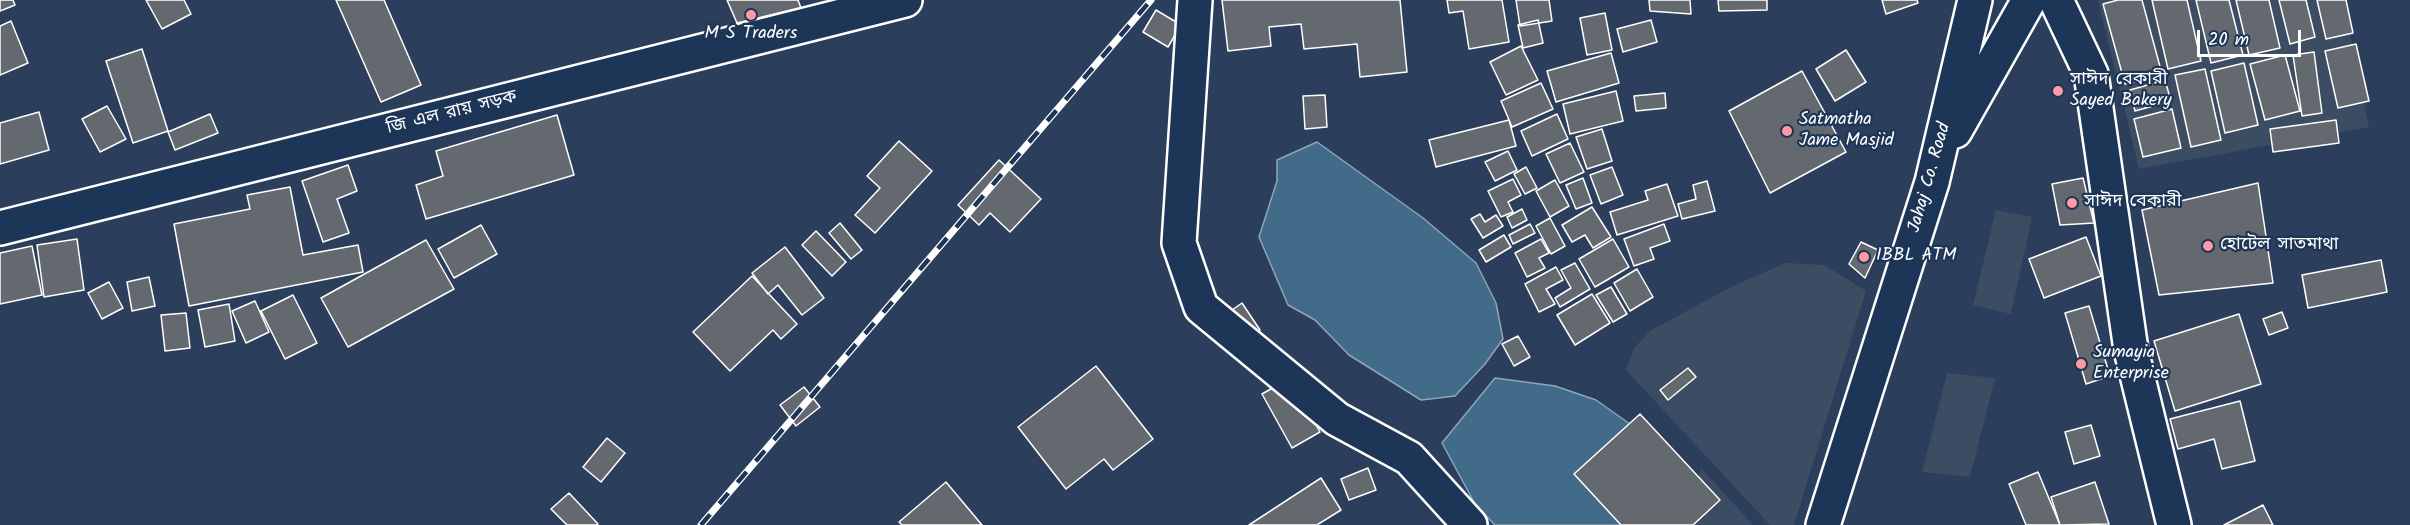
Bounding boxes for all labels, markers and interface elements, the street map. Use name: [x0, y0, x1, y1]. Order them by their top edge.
marker: M S Traders: [744, 8, 758, 22]
scale bar: [2200, 18, 2304, 56]
place label: M S Traders: [705, 24, 797, 46]
text: 20 m: [2208, 26, 2249, 55]
place label: সাঈদ বেকারী Sayed Bakery: [2070, 70, 2172, 112]
marker: সাঈদ বেকারী Sayed Bakery: [2051, 84, 2065, 98]
street label: জি এল রায় সড়ক: [385, 87, 519, 141]
place label: Satmatha Jame Masjid: [1799, 110, 1894, 152]
street label: Jahaj Co. Road: [1905, 121, 1957, 235]
marker: Satmatha Jame Masjid: [1780, 124, 1794, 138]
place label: সাঈদ বেকারী: [2084, 192, 2182, 214]
marker: সাঈদ বেকারী: [2065, 196, 2079, 210]
place label: হোটেল সাতমাথা: [2220, 235, 2339, 257]
marker: হোটেল সাতমাথা: [2201, 239, 2215, 253]
place label: IBBL ATM: [1876, 246, 1956, 268]
marker: IBBL ATM: [1857, 250, 1871, 264]
place label: Sumayia Enterprise: [2093, 343, 2169, 386]
marker: Sumayia Enterprise: [2074, 357, 2088, 371]

